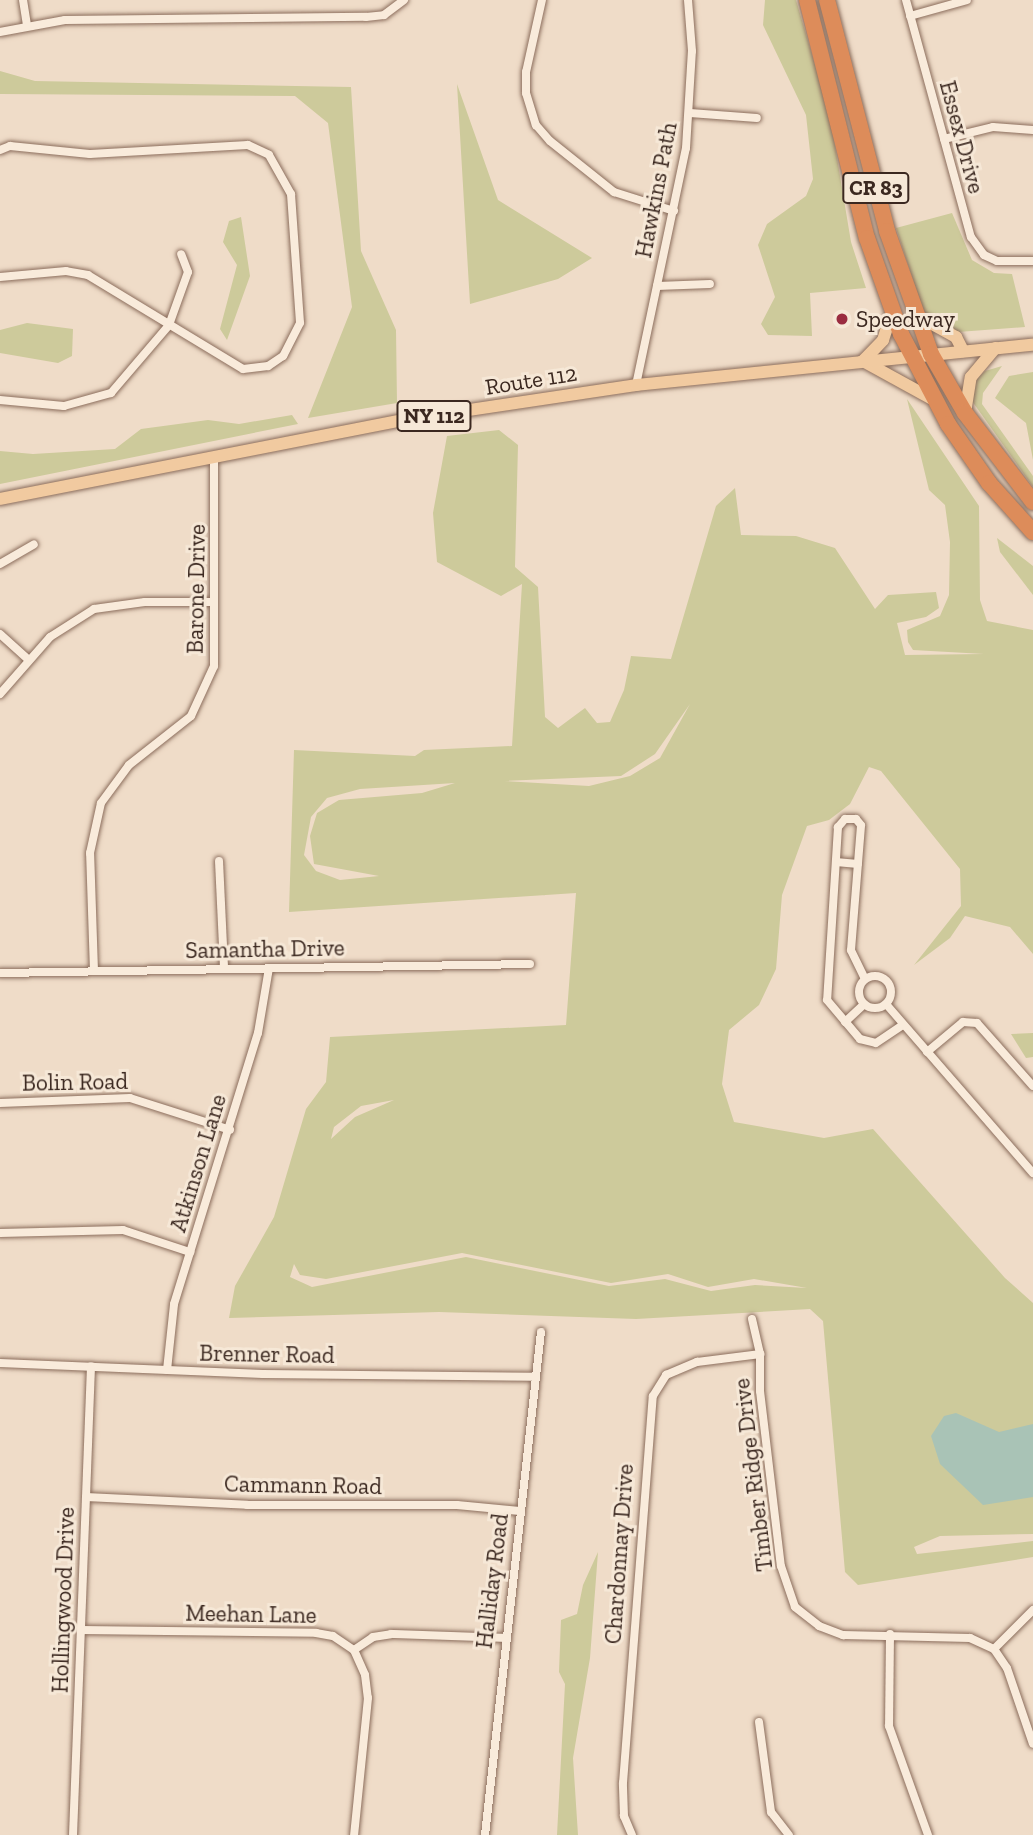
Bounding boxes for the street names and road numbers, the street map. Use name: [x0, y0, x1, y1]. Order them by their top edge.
street label: Essex Drive: [934, 78, 990, 196]
street label: Hawkins Path: [629, 120, 683, 260]
road number: CR 83: [841, 170, 911, 206]
street label: Route 112: [483, 359, 579, 401]
road number: NY 112: [396, 398, 472, 434]
street label: Barone Drive: [181, 524, 211, 654]
street label: Samantha Drive: [185, 934, 345, 964]
street label: Bolin Road: [22, 1067, 128, 1097]
street label: Atkinson Lane: [164, 1091, 232, 1235]
street label: Brenner Road: [199, 1339, 335, 1369]
street label: Timber Ridge Drive: [727, 1377, 779, 1573]
street label: Chardonnay Drive: [599, 1463, 639, 1645]
street label: Cammann Road: [224, 1470, 382, 1500]
street label: Hollingwood Drive: [46, 1507, 80, 1693]
street label: Halliday Road: [470, 1512, 514, 1650]
street label: Meehan Lane: [185, 1599, 317, 1629]

